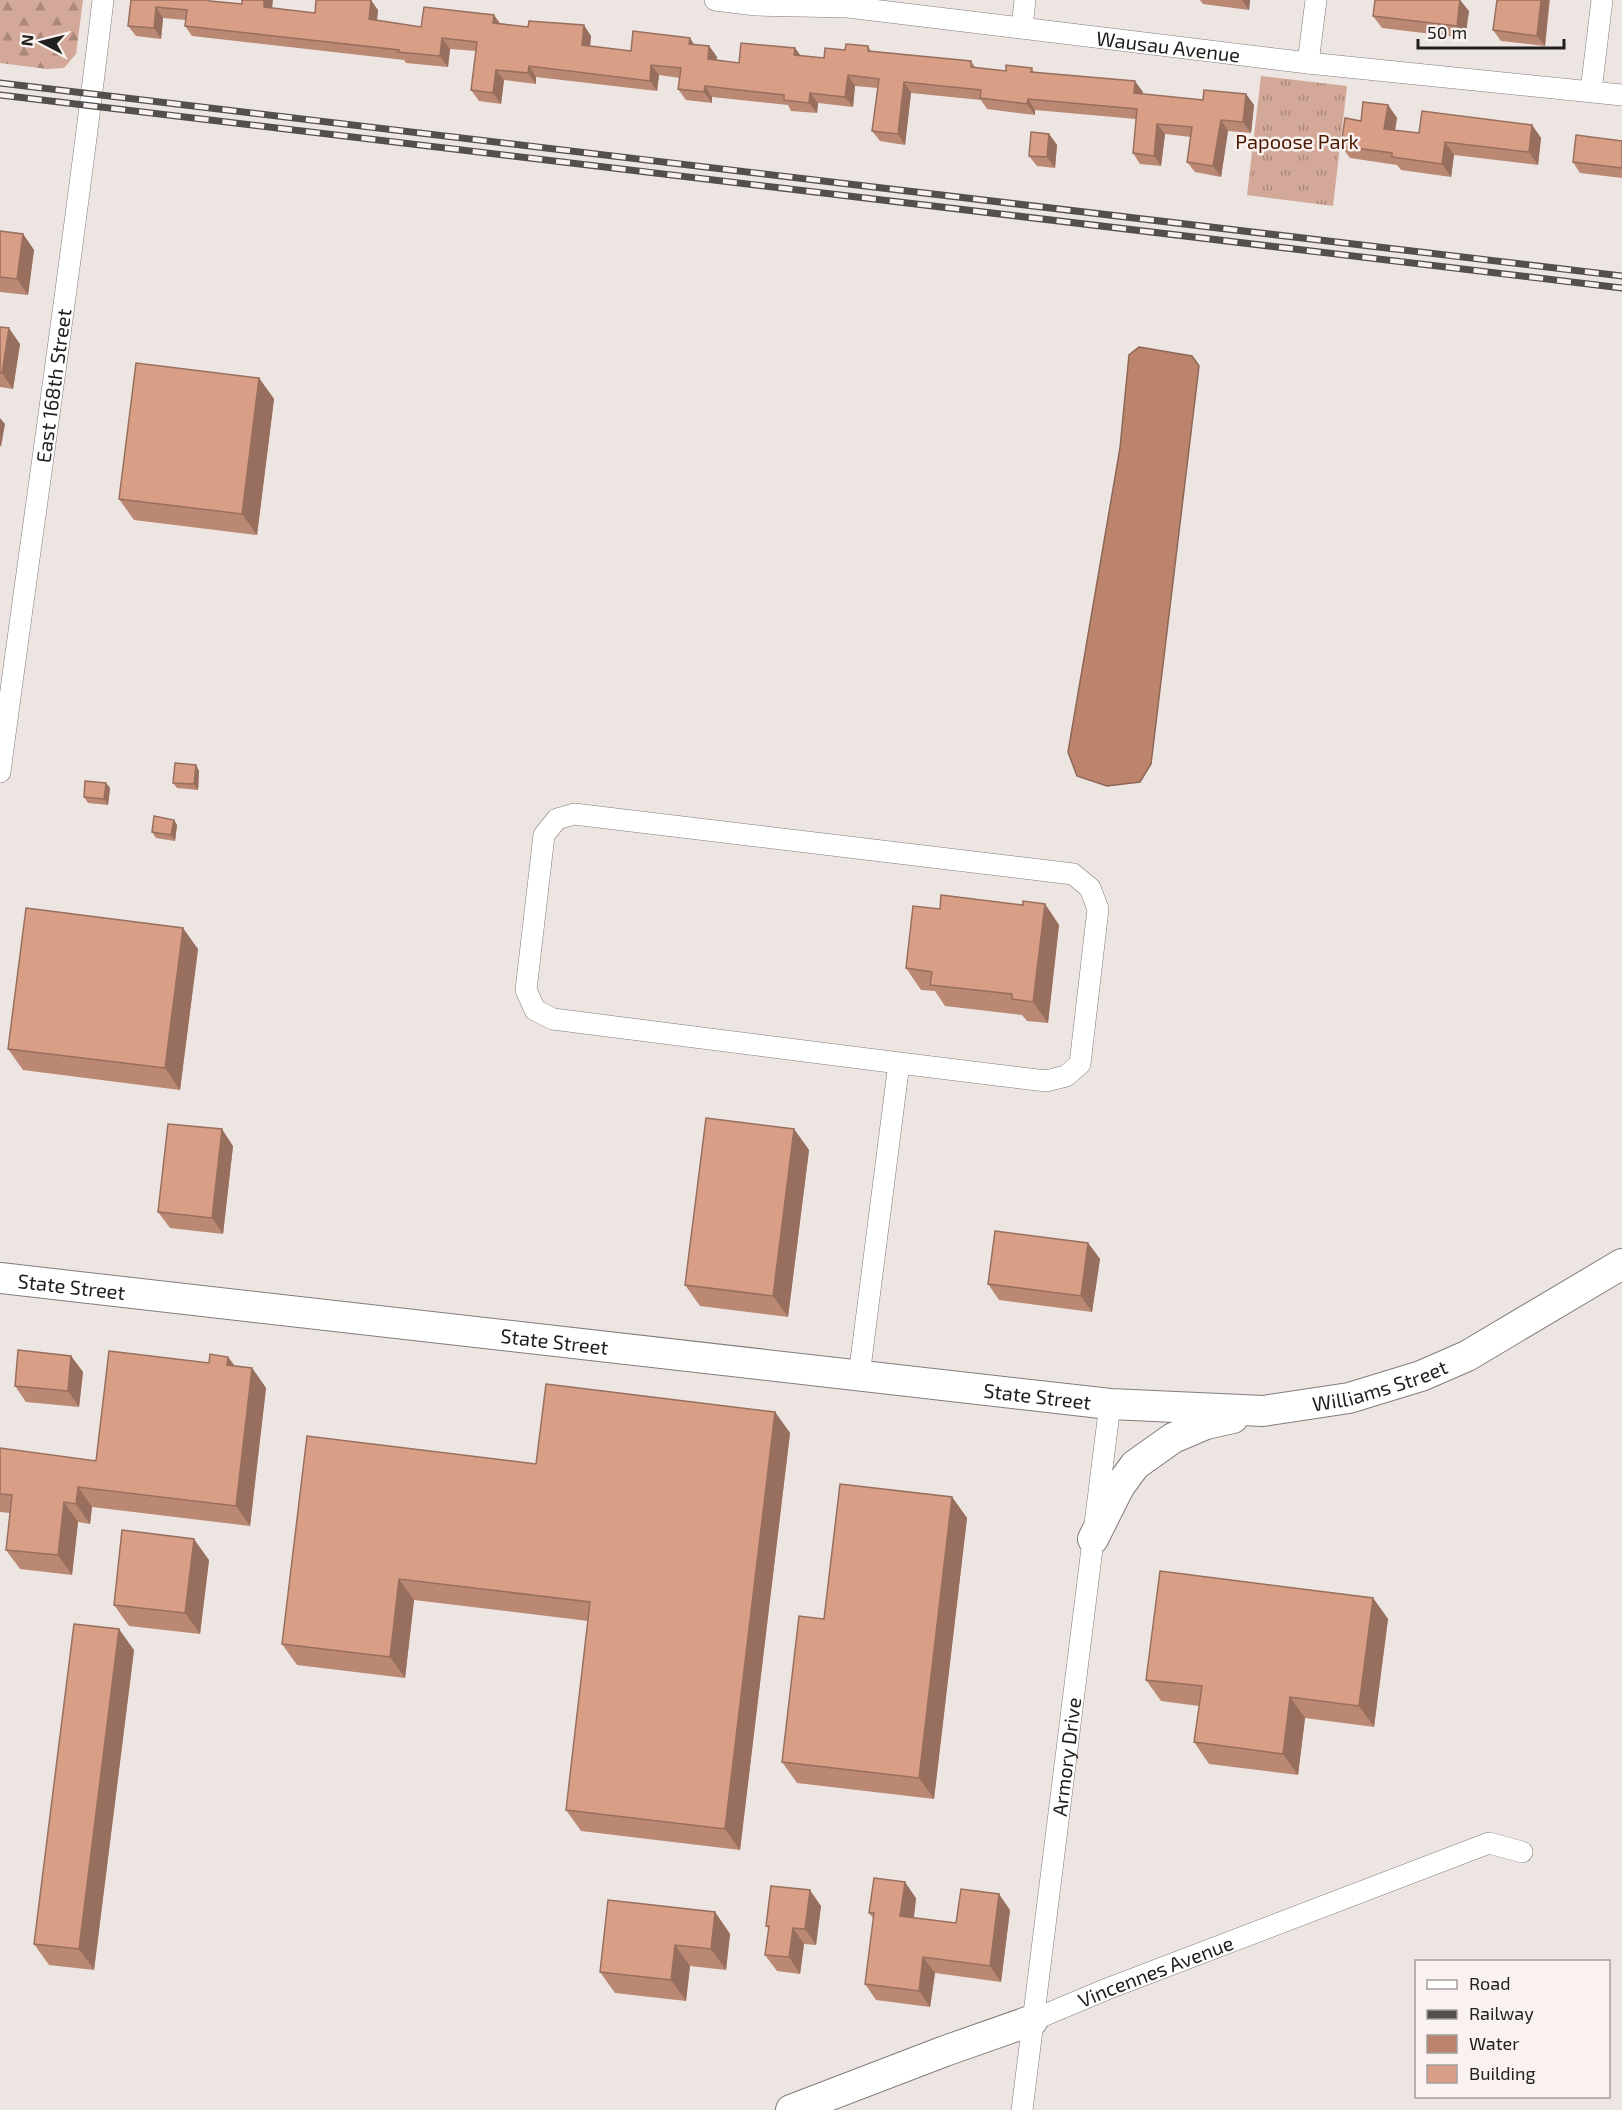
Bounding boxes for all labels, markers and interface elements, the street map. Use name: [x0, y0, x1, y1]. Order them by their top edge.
north arrow: [12, 12, 72, 72]
scale bar: [1418, 12, 1564, 50]
text: 50 m: [1427, 21, 1467, 43]
street label: Wausau Avenue: [1095, 25, 1242, 67]
text: N: [16, 33, 37, 47]
park label: Papoose Park: [1235, 129, 1359, 153]
street label: East 168th Street: [30, 307, 76, 464]
street label: State Street: [16, 1268, 127, 1304]
street label: State Street: [499, 1323, 610, 1359]
street label: Williams Street: [1311, 1354, 1451, 1415]
street label: State Street: [982, 1378, 1093, 1414]
street label: Armory Drive: [1047, 1696, 1085, 1818]
street label: Vincennes Avenue: [1074, 1930, 1236, 2012]
legend: [1415, 1960, 1610, 2098]
text: Road: [1469, 1972, 1510, 1994]
text: Railway: [1469, 2002, 1534, 2024]
text: Water: [1469, 2032, 1519, 2054]
text: Building: [1469, 2062, 1536, 2084]

